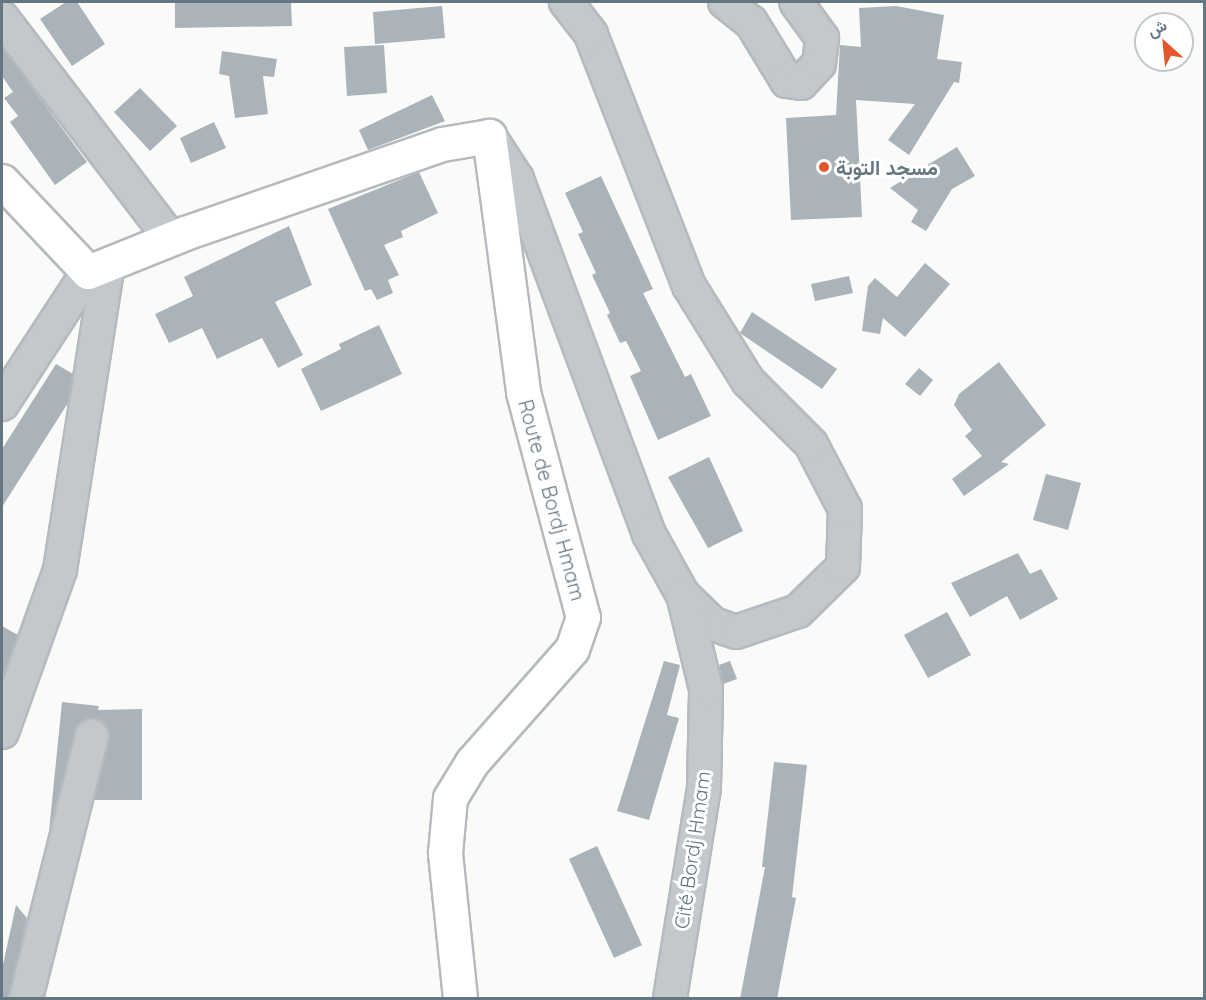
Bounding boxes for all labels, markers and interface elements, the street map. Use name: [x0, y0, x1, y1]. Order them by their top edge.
north arrow: [1134, 12, 1194, 72]
text: ش: [1144, 14, 1170, 41]
place label: مسجد التوبة: [836, 155, 938, 179]
marker: مسجد التوبة: [817, 160, 831, 174]
street label: Route de Bordj Hmam: [514, 397, 590, 603]
street label: Cité Bordj Hmam: [669, 770, 715, 930]

